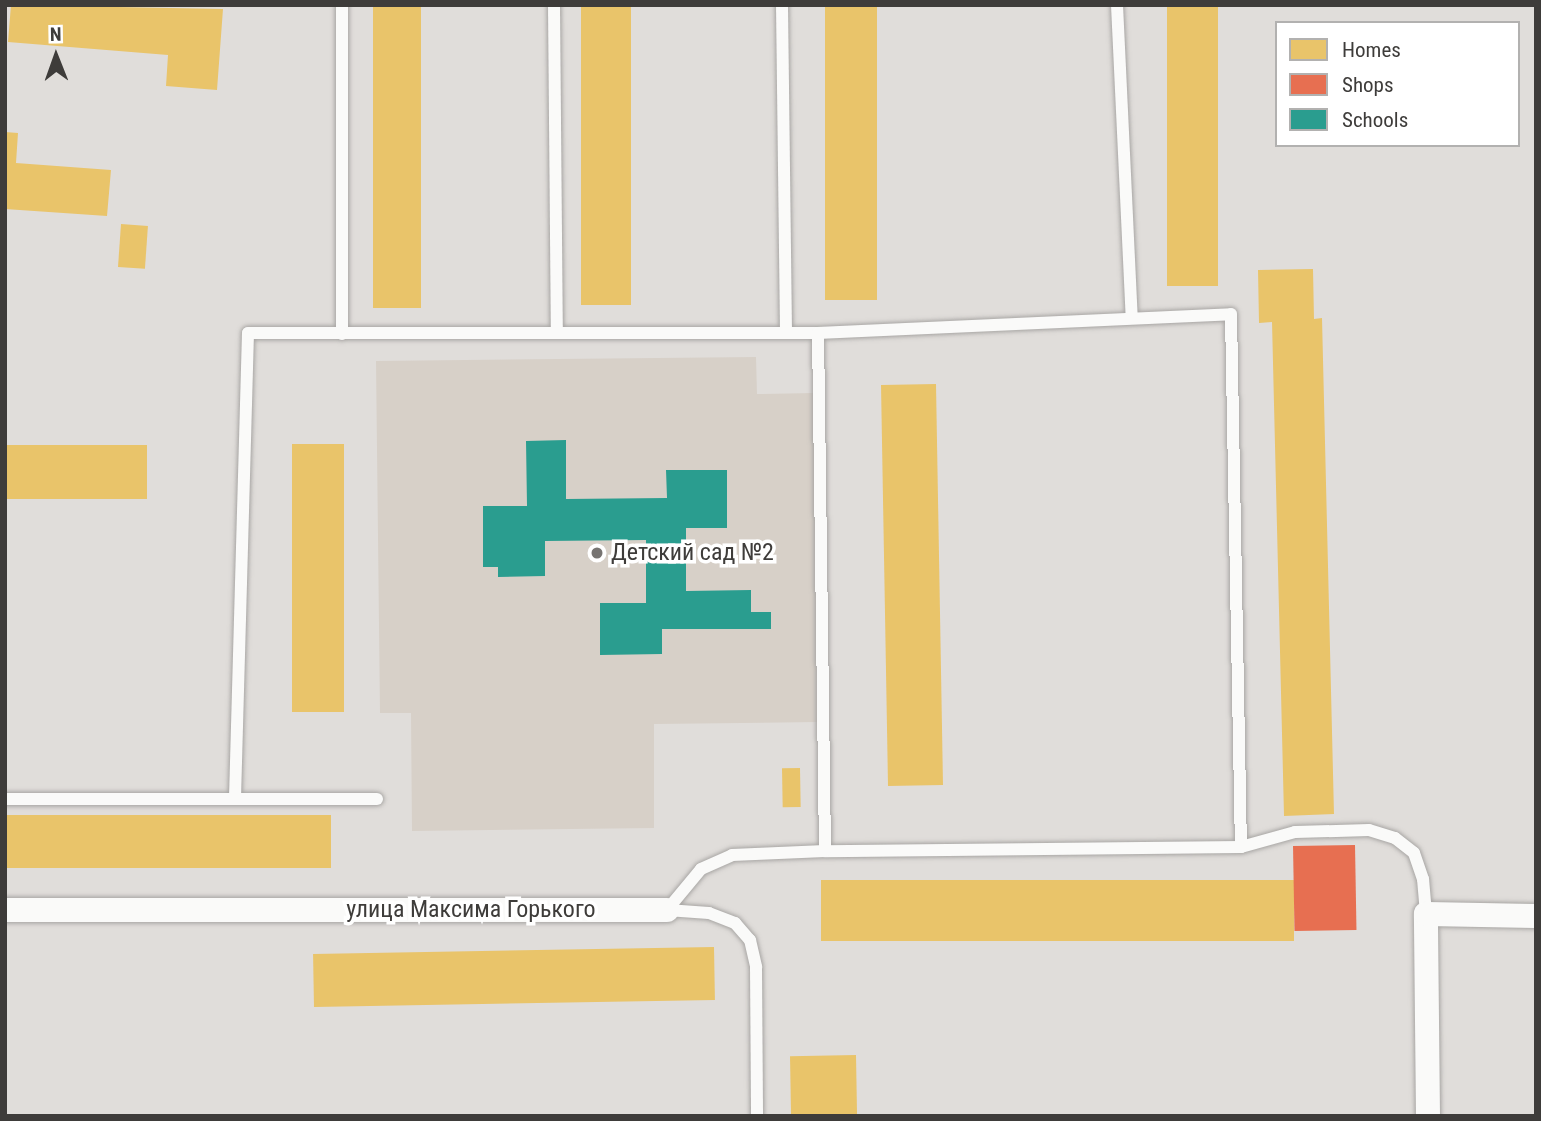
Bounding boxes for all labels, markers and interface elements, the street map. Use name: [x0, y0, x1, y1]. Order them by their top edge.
north arrow: [21, 21, 91, 91]
legend: [1275, 21, 1520, 147]
text: N: [50, 23, 62, 46]
text: Homes: [1342, 38, 1401, 62]
text: Shops: [1342, 73, 1394, 97]
text: Schools: [1342, 108, 1408, 132]
place label: Детский сад №2: [611, 539, 774, 567]
marker: Детский сад №2: [589, 545, 605, 561]
street label: улица Максима Горького: [346, 896, 596, 924]

